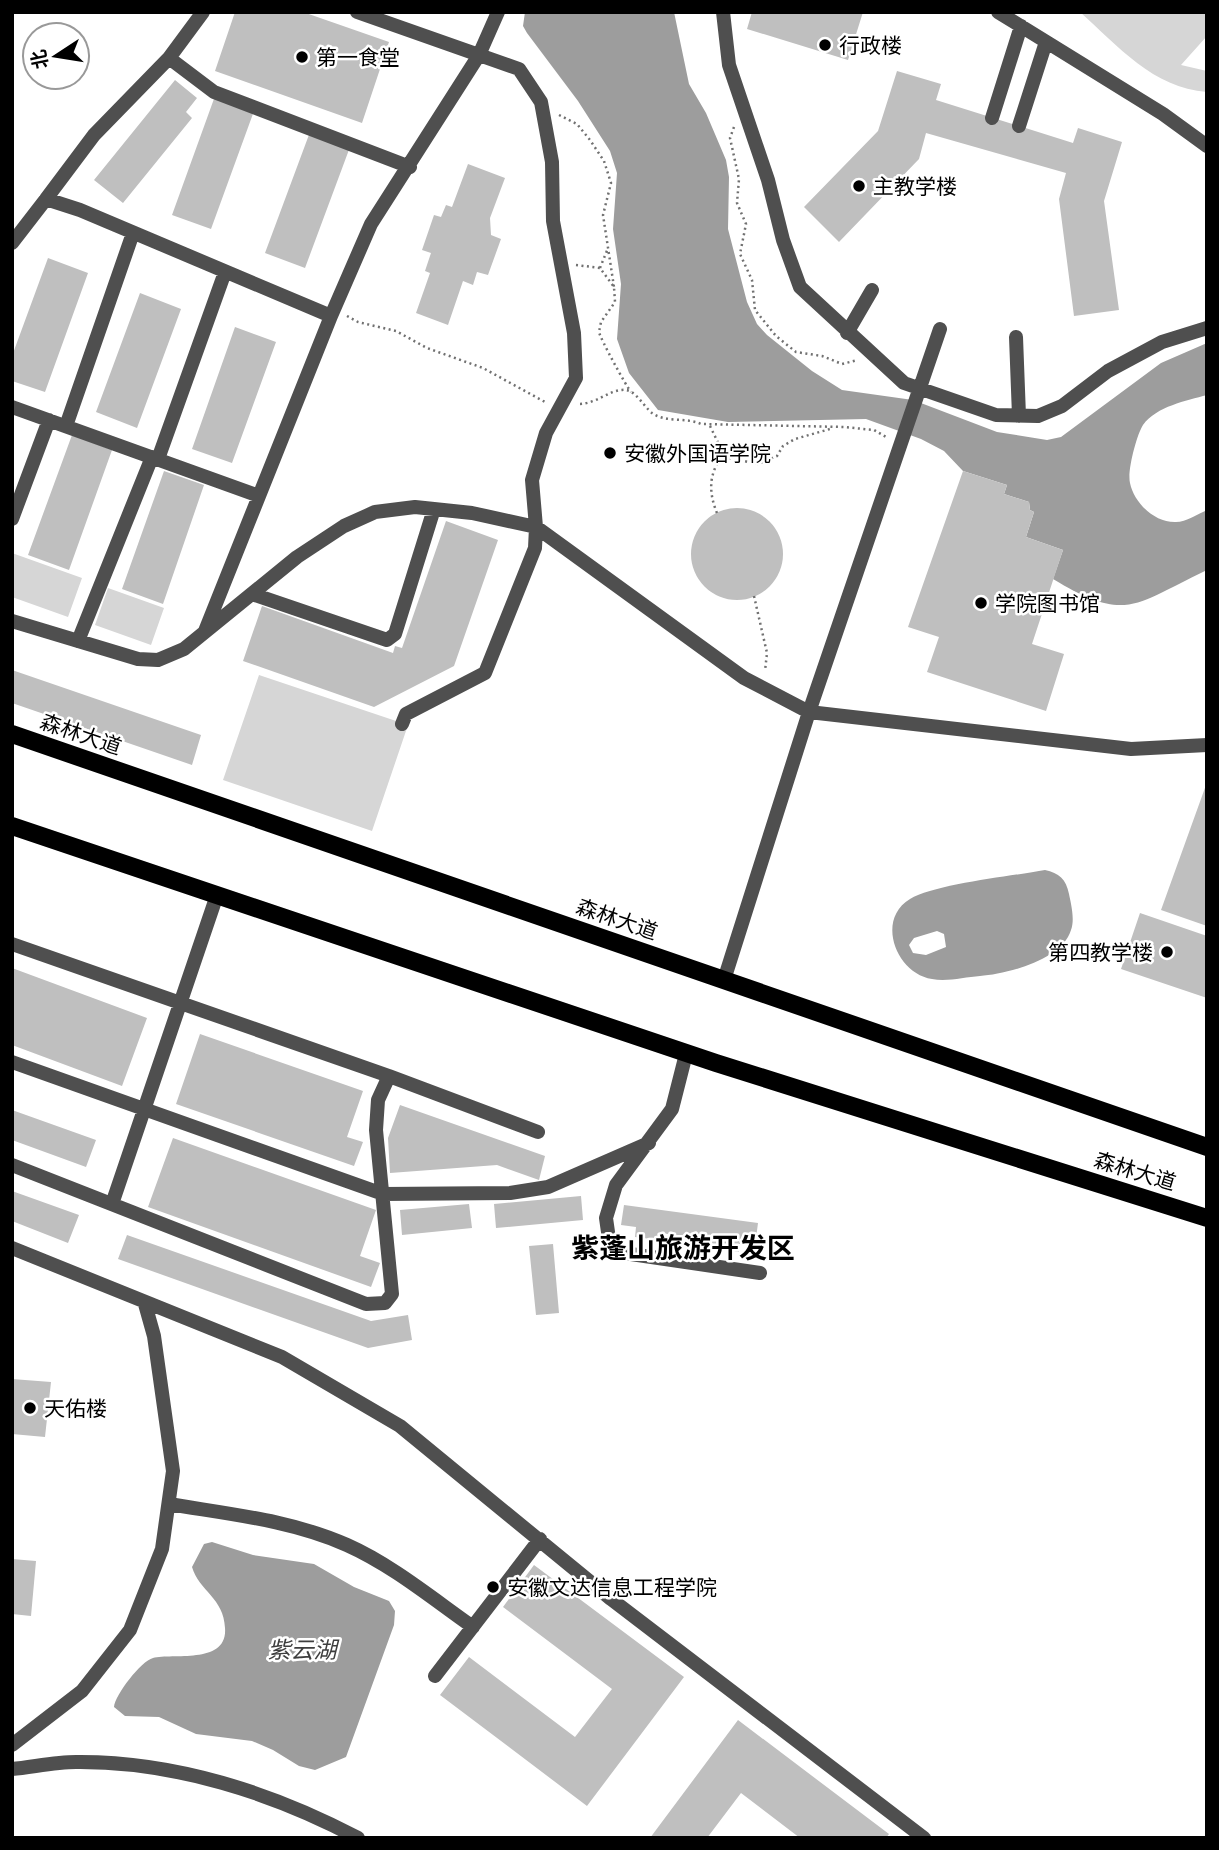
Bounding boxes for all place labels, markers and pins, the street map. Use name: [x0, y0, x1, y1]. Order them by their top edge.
place label: 行政楼: [839, 34, 902, 57]
marker: 行政楼: [817, 37, 833, 53]
place label: 第一食堂: [316, 46, 400, 69]
marker: 第一食堂: [294, 49, 310, 65]
place label: 主教学楼: [873, 175, 957, 198]
marker: 主教学楼: [851, 178, 867, 194]
place label: 安徽外国语学院: [624, 442, 771, 465]
marker: 安徽外国语学院: [602, 445, 618, 461]
place label: 学院图书馆: [995, 592, 1100, 615]
marker: 学院图书馆: [973, 595, 989, 611]
place label: 第四教学楼: [1048, 941, 1153, 964]
marker: 第四教学楼: [1159, 944, 1175, 960]
place label: 天佑楼: [44, 1397, 107, 1420]
marker: 天佑楼: [22, 1400, 38, 1416]
place label: 安徽文达信息工程学院: [507, 1576, 717, 1599]
marker: 安徽文达信息工程学院: [485, 1579, 501, 1595]

